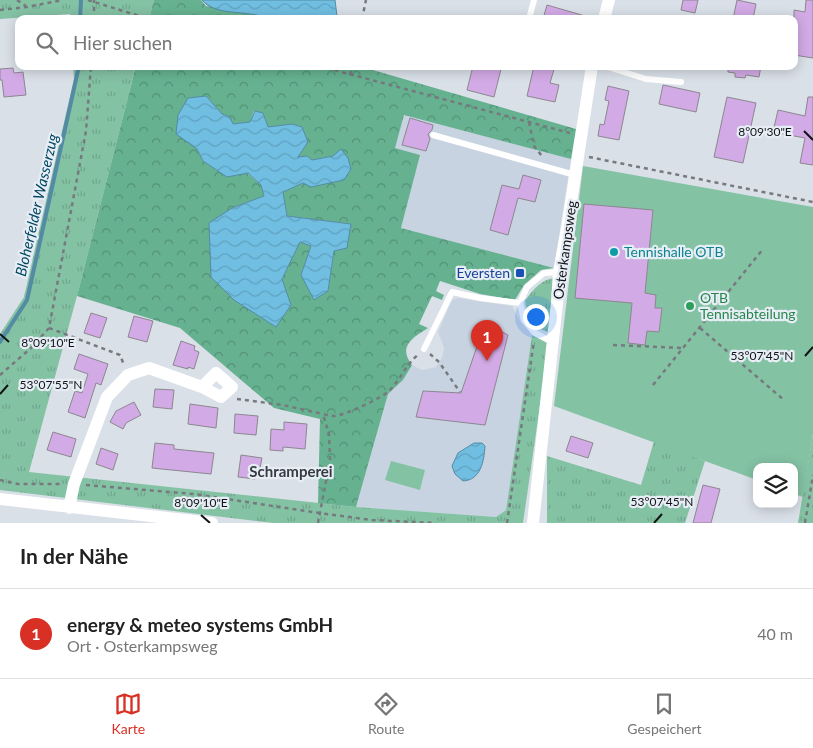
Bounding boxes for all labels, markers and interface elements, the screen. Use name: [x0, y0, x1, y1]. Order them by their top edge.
search box: [15, 15, 798, 70]
icon: search: [33, 29, 61, 57]
text: Hier suchen: [73, 31, 172, 54]
text: 8°09'30"E: [738, 124, 792, 139]
water label: Bloherfelder Wasserzug: [11, 131, 61, 278]
street label: Osterkampsweg: [549, 199, 580, 300]
place label: Tennishalle OTB: [624, 243, 723, 260]
marker: Tennishalle OTB: [608, 246, 620, 258]
place label: Eversten: [457, 264, 510, 281]
marker: Eversten: [514, 267, 526, 279]
place label: OTB Tennisabteilung: [700, 289, 796, 322]
marker: OTB Tennisabteilung: [684, 300, 696, 312]
your location: [523, 304, 549, 330]
pin: 1: [471, 320, 503, 361]
text: 8°09'10"E: [21, 335, 75, 350]
text: 53°07'45"N: [731, 348, 793, 363]
text: 53°07'55"N: [20, 377, 82, 392]
district label: Schramperei: [249, 462, 333, 480]
map controls: [753, 463, 798, 508]
button: layers: [753, 463, 798, 508]
text: 53°07'45"N: [631, 494, 693, 509]
text: 8°09'10"E: [174, 495, 228, 510]
text: In der Nähe: [20, 543, 128, 568]
text: energy & meteo systems GmbH: [67, 613, 333, 636]
text: 1: [31, 624, 41, 643]
text: 40 m: [757, 624, 793, 643]
text: Ort · Osterkampsweg: [67, 636, 218, 655]
tab: Karte: [111, 690, 145, 737]
tab: Route: [368, 690, 404, 737]
tab: Gespeichert: [627, 690, 702, 737]

